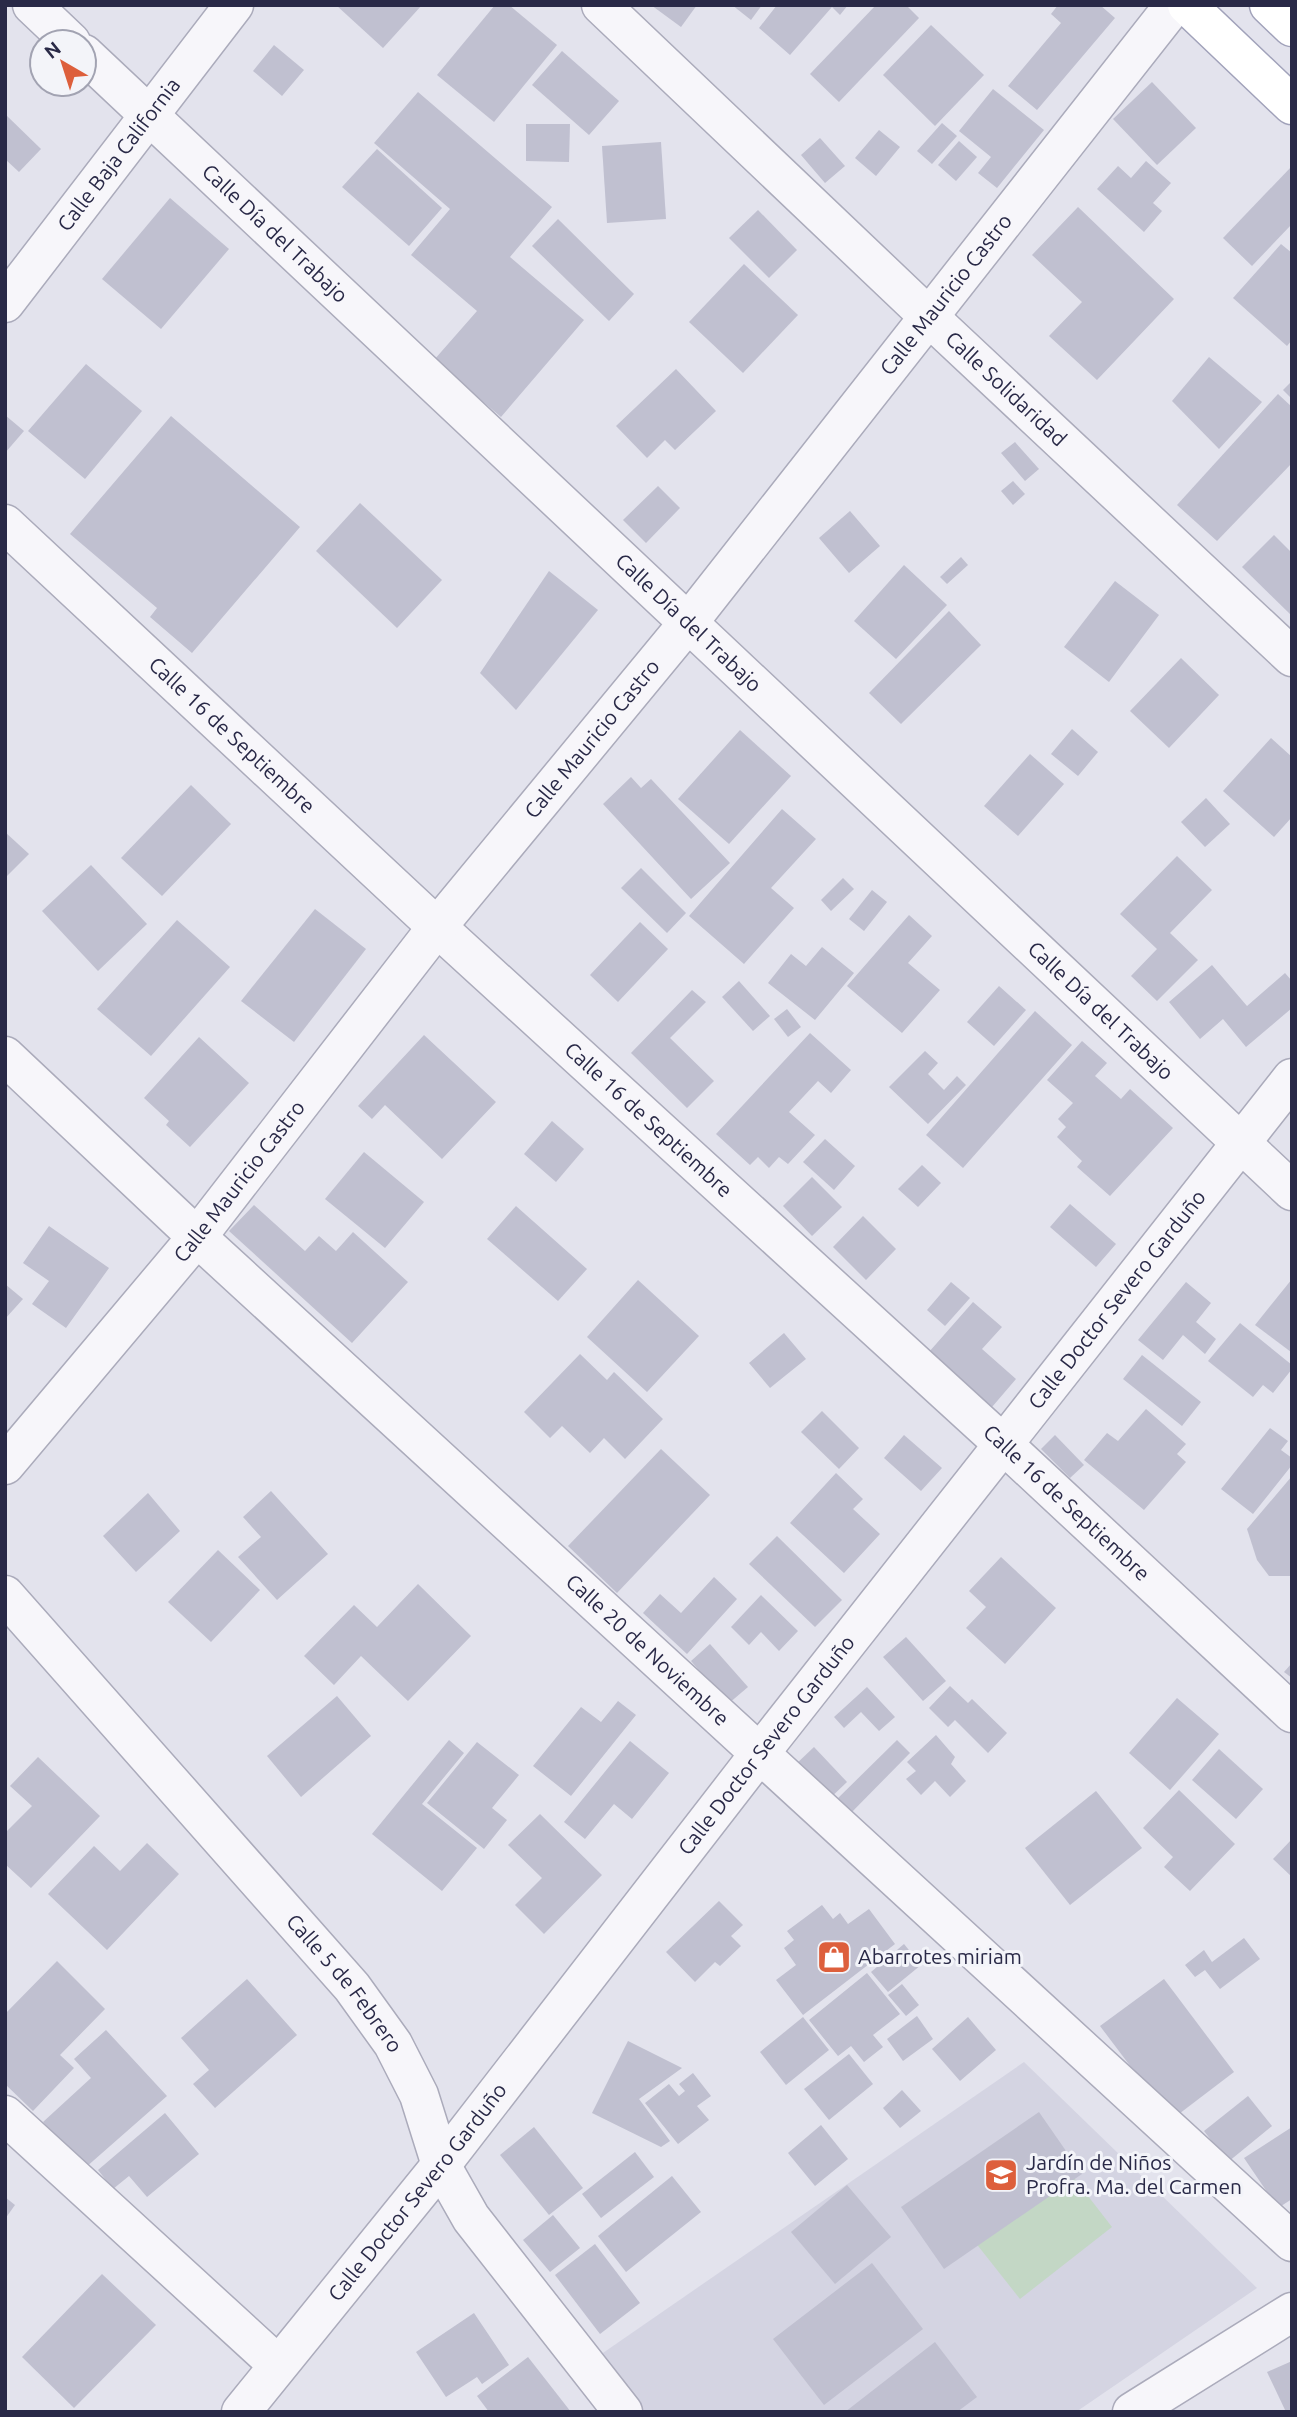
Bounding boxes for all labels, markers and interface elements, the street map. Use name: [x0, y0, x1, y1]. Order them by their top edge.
north arrow: [28, 28, 98, 98]
text: N: [40, 37, 65, 63]
street label: Calle Baja California: [52, 73, 184, 235]
street label: Calle Día del Trabajo: [198, 159, 353, 307]
street label: Calle Mauricio Castro: [875, 209, 1016, 380]
street label: Calle Solidaridad: [941, 326, 1072, 451]
street label: Calle Día del Trabajo: [611, 548, 767, 696]
street label: Calle 16 de Septiembre: [144, 652, 320, 818]
street label: Calle Mauricio Castro: [519, 654, 664, 823]
street label: Calle Día del Trabajo: [1023, 936, 1179, 1084]
street label: Calle 16 de Septiembre: [560, 1037, 738, 1202]
street label: Calle Mauricio Castro: [168, 1095, 309, 1267]
street label: Calle Doctor Severo Garduño: [1023, 1185, 1210, 1413]
street label: Calle 16 de Septiembre: [979, 1419, 1155, 1585]
street label: Calle 20 de Noviembre: [562, 1569, 734, 1730]
street label: Calle Doctor Severo Garduño: [673, 1630, 859, 1859]
street label: Calle 5 de Febrero: [282, 1909, 408, 2056]
shop icon: Abarrotes miriam: [815, 1938, 853, 1976]
place label: Abarrotes miriam: [858, 1944, 1022, 1968]
street label: Calle Doctor Severo Garduño: [323, 2078, 511, 2305]
place label: Jardín de Niños Profra. Ma. del Carmen: [1026, 2150, 1242, 2198]
school or university icon: Jardín de Niños Profra. Ma. del Carmen: [982, 2156, 1020, 2194]

